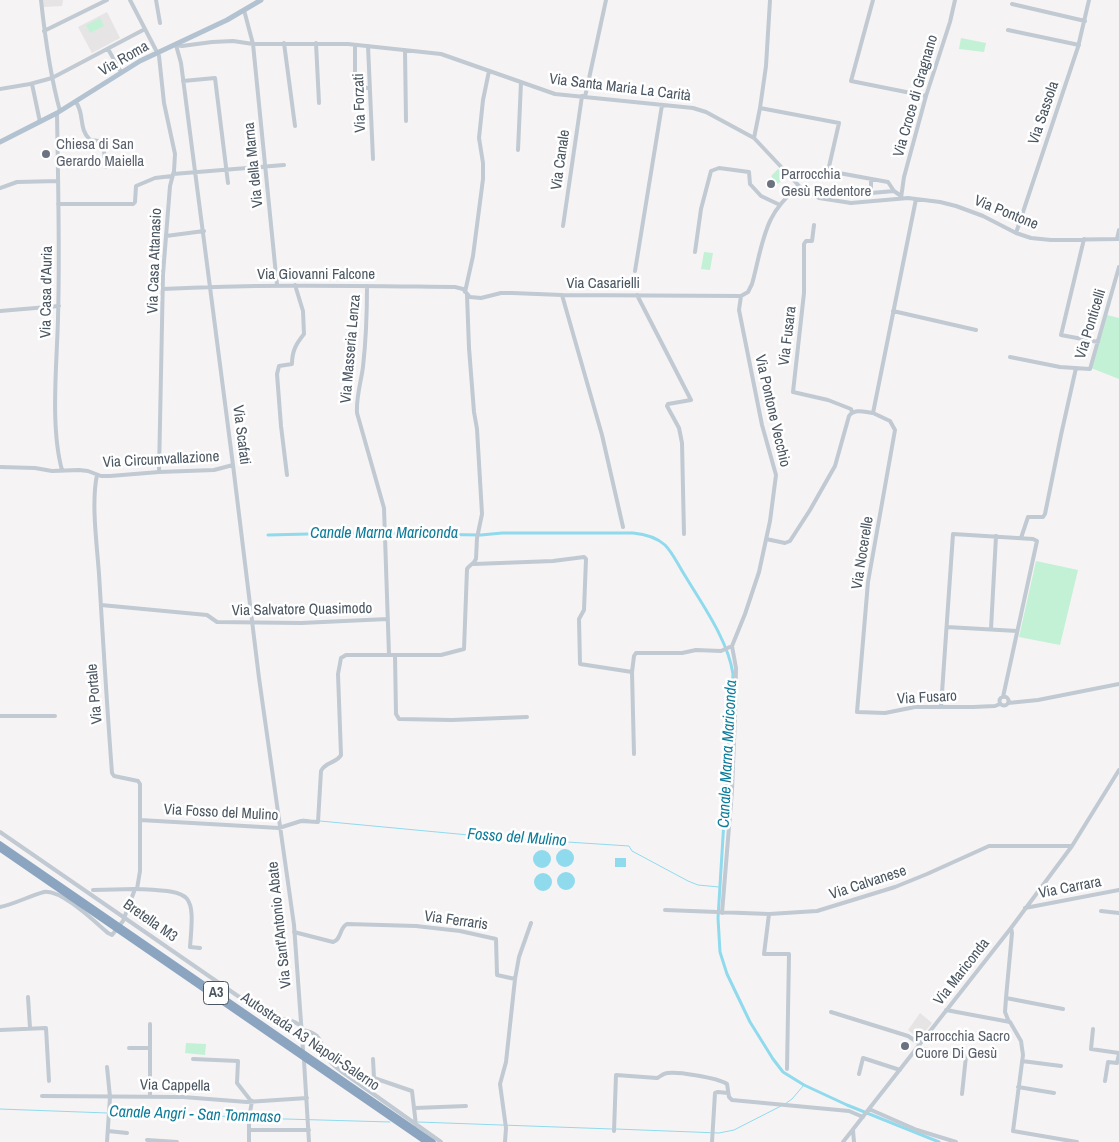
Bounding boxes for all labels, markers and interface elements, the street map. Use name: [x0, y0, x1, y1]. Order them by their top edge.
street label: Via Croce di Gragnano: [890, 33, 942, 159]
street label: Via Roma: [96, 38, 152, 80]
street label: Via Santa Maria La Carità: [548, 70, 692, 106]
street label: Via Forzati: [350, 73, 370, 133]
street label: Via Sassola: [1025, 79, 1063, 147]
street label: Via della Marna: [241, 121, 267, 209]
street label: Via Canale: [548, 129, 574, 191]
place label: Chiesa di San Gerardo Maiella: [56, 136, 144, 171]
marker: Chiesa di San Gerardo Maiella: [40, 148, 52, 160]
place label: Parrocchia Gesù Redentore: [781, 166, 871, 201]
marker: Parrocchia Gesù Redentore: [765, 178, 777, 190]
street label: Via Pontone: [971, 192, 1041, 234]
street label: Via Casa Attanasio: [144, 208, 166, 314]
street label: Via Casa d'Auria: [37, 246, 57, 338]
street label: Via Giovanni Falcone: [257, 266, 375, 284]
street label: Via Casarielli: [566, 275, 640, 293]
street label: Via Ponticelli: [1072, 287, 1110, 361]
street label: Via Masseria Lenza: [337, 294, 365, 404]
street label: Via Fusara: [775, 305, 801, 367]
street label: Via Pontone Vecchio: [750, 353, 794, 469]
street label: Via Scafati: [228, 404, 254, 466]
street label: Via Circumvallazione: [102, 448, 220, 472]
street label: Via Nocerelle: [848, 515, 878, 591]
water label: Canale Marna Mariconda: [310, 524, 458, 544]
street label: Via Salvatore Quasimodo: [232, 600, 372, 620]
street label: Via Portale: [83, 663, 107, 725]
water label: Canale Marna Mariconda: [715, 680, 741, 828]
street label: Via Fusaro: [897, 687, 957, 709]
street label: Via Fosso del Mulino: [163, 801, 279, 825]
water label: Fosso del Mulino: [467, 825, 567, 851]
street label: Via Sant'Antonio Abate: [264, 861, 296, 989]
street label: Via Calvanese: [827, 862, 909, 904]
street label: Via Carrara: [1037, 873, 1103, 903]
street label: Bretella M3: [119, 896, 181, 946]
street label: Via Ferraris: [423, 908, 489, 934]
street label: Via Mariconda: [930, 935, 994, 1009]
road number: A3: [204, 981, 228, 1004]
street label: Autostrada A3 Napoli-Salerno: [237, 989, 383, 1095]
place label: Parrocchia Sacro Cuore Di Gesù: [915, 1028, 1010, 1063]
marker: Parrocchia Sacro Cuore Di Gesù: [899, 1040, 911, 1052]
street label: Via Cappella: [140, 1076, 210, 1096]
water label: Canale Angri - San Tommaso: [109, 1102, 281, 1128]

